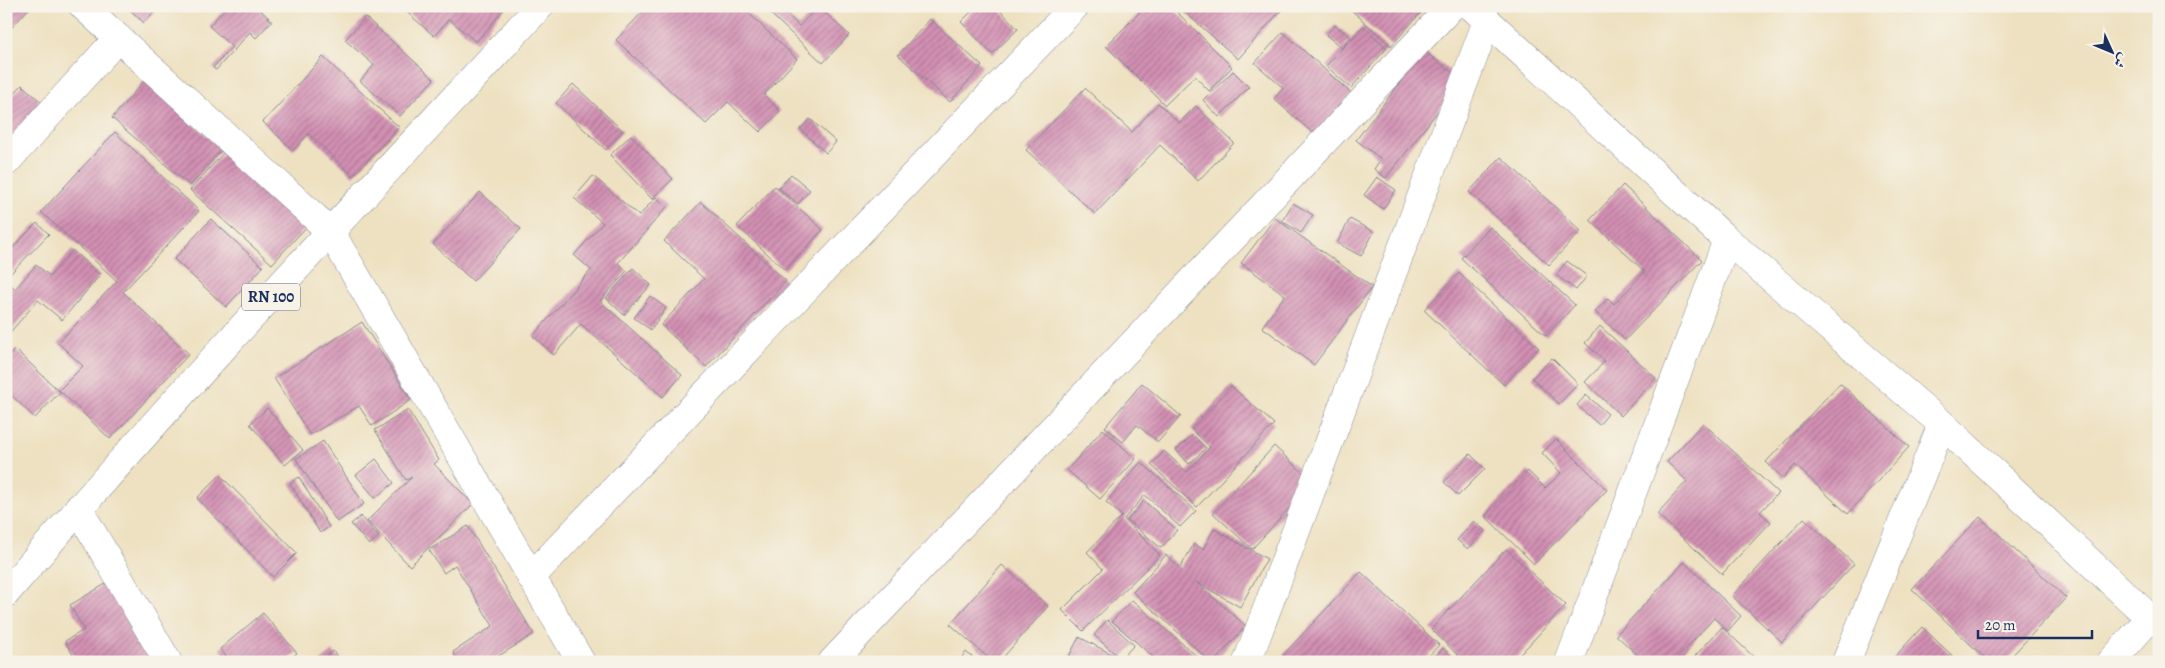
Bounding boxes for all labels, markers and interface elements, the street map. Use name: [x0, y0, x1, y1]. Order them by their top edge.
north arrow: [2088, 28, 2138, 78]
text: ش: [2109, 49, 2133, 72]
road number: RN 100: [242, 284, 300, 310]
scale bar: [1978, 608, 2091, 640]
text: 20 m: [1985, 615, 2016, 635]

